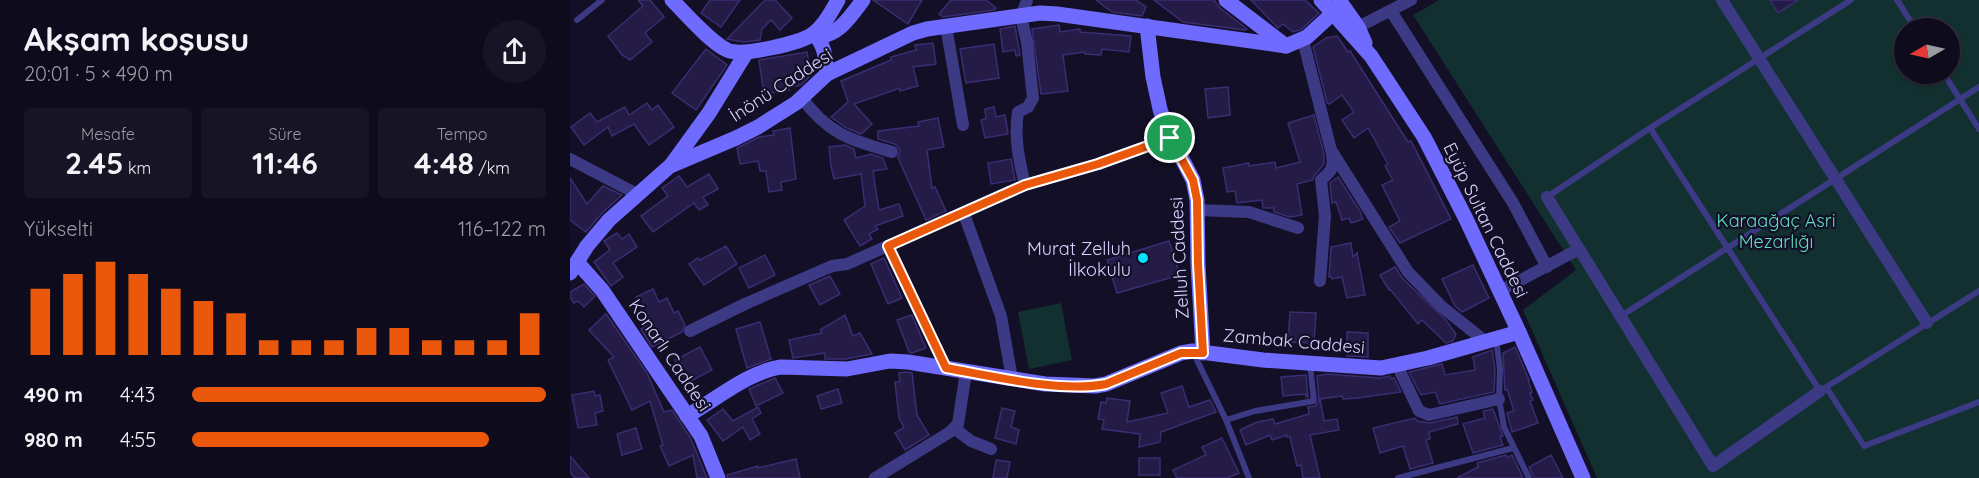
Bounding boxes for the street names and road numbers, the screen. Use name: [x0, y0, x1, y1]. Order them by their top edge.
street label: İnönü Caddesi: [725, 43, 837, 127]
street label: Eyüp Sultan Caddesi: [1438, 139, 1534, 301]
street label: Zelluh Caddesi: [1164, 196, 1194, 320]
street label: Konarlı Caddesi: [624, 294, 716, 416]
street label: Zambak Caddesi: [1222, 323, 1366, 359]

